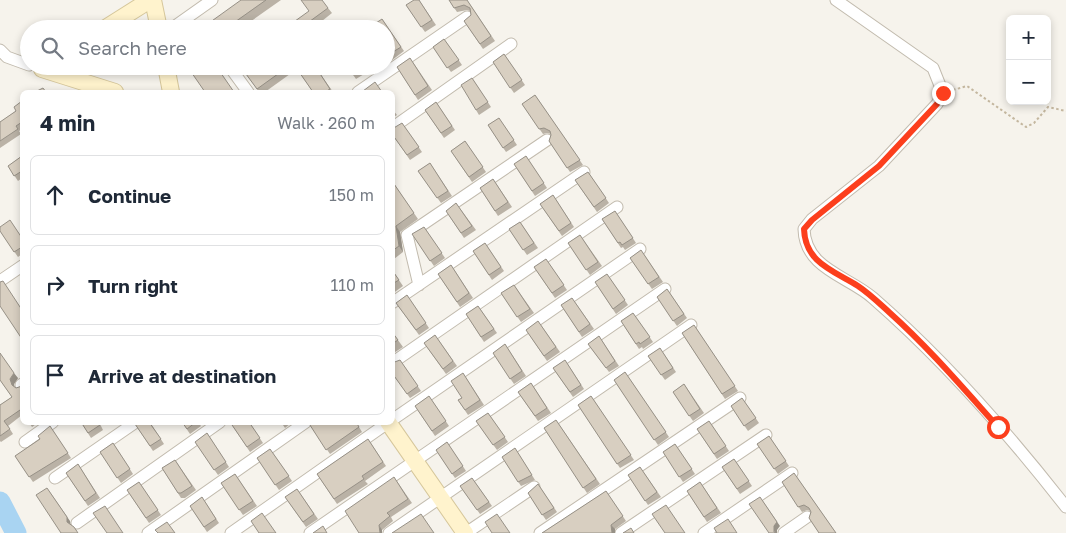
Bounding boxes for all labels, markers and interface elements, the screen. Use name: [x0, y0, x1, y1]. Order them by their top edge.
map controls: [1006, 15, 1051, 105]
button: +: [1006, 15, 1051, 60]
search box: [20, 20, 395, 75]
icon: search: [38, 34, 66, 62]
text: Search here: [78, 36, 187, 59]
button: −: [1006, 60, 1051, 105]
route end: [932, 82, 955, 105]
text: 4 min: [40, 110, 95, 136]
text: Walk · 260 m: [277, 113, 375, 133]
icon: ahead: [41, 181, 69, 209]
text: Continue: [88, 184, 171, 207]
text: 150 m: [329, 185, 374, 205]
icon: right: [41, 271, 69, 299]
text: Turn right: [88, 274, 178, 297]
text: 110 m: [330, 275, 374, 295]
icon: arrive: [41, 361, 69, 389]
text: Arrive at destination: [88, 364, 276, 387]
route start: [987, 416, 1010, 439]

